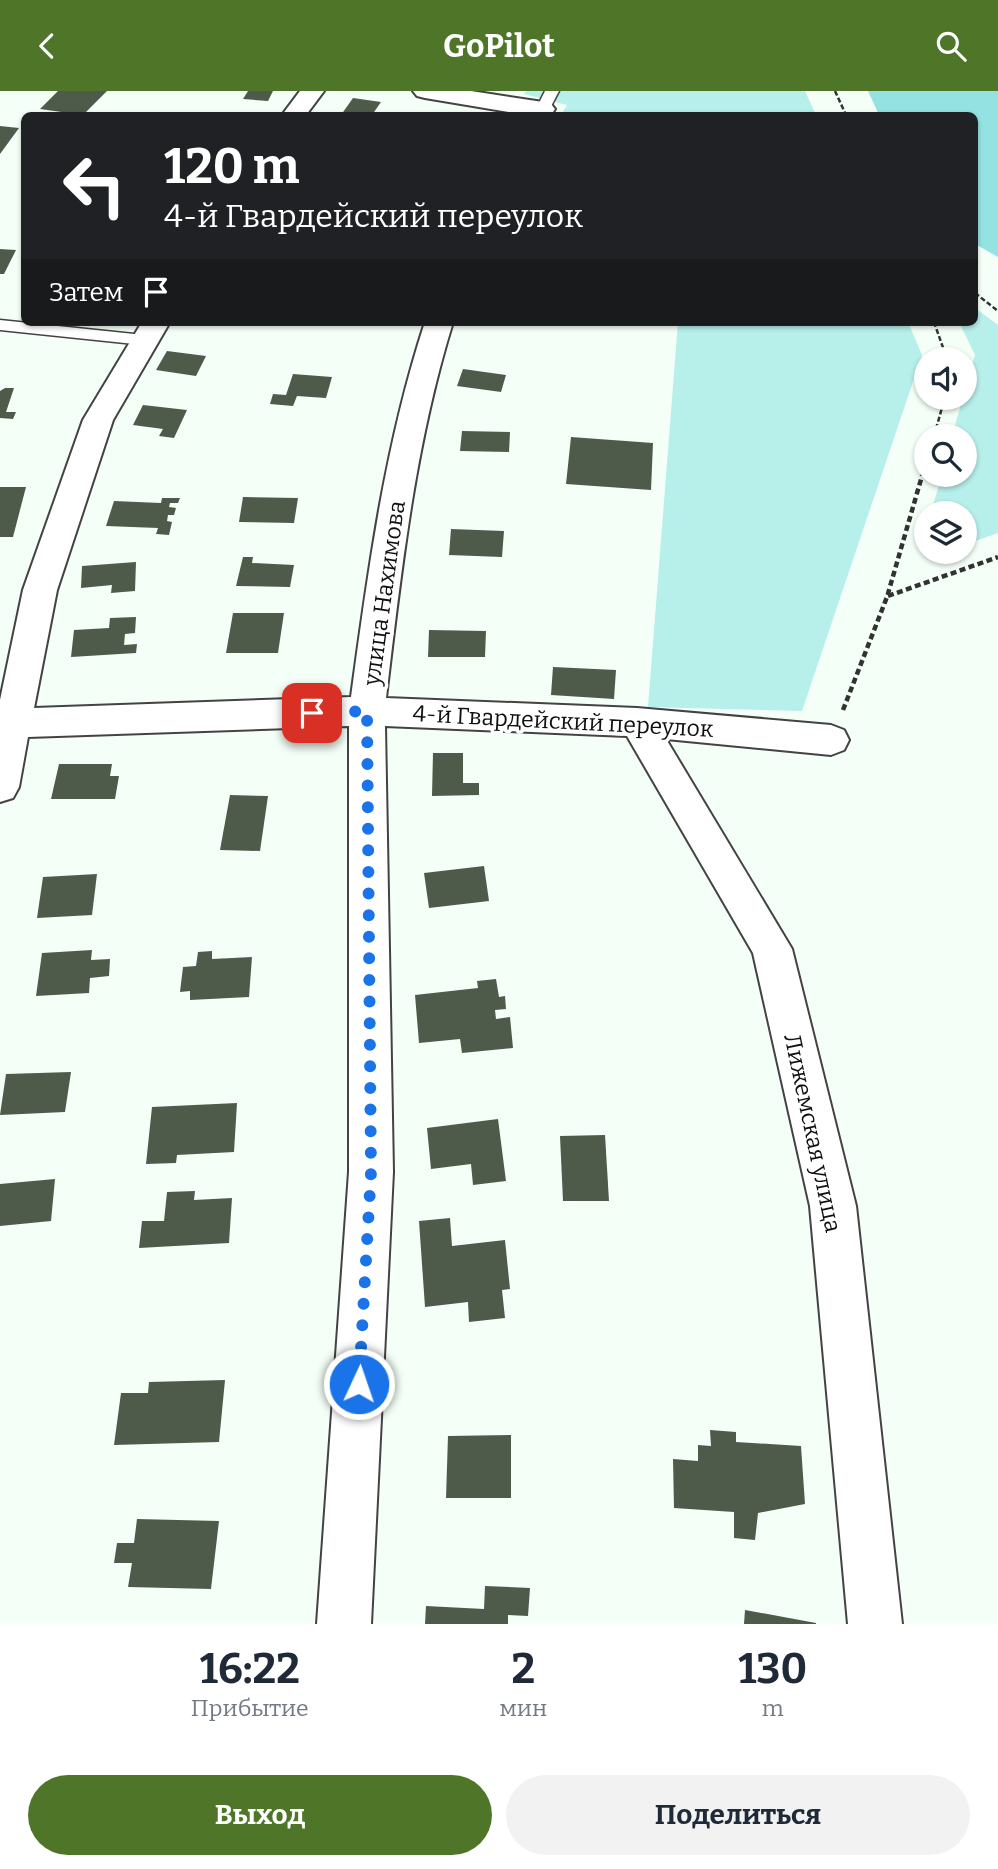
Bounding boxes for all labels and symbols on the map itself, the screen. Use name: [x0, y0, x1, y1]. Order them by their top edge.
street label: улица Нахимова: [357, 498, 411, 688]
pin: [282, 683, 342, 743]
street label: 4-й Гвардейский переулок: [412, 699, 715, 743]
street label: Лижемская улица: [778, 1031, 848, 1235]
position arrow: [322, 1347, 396, 1421]

